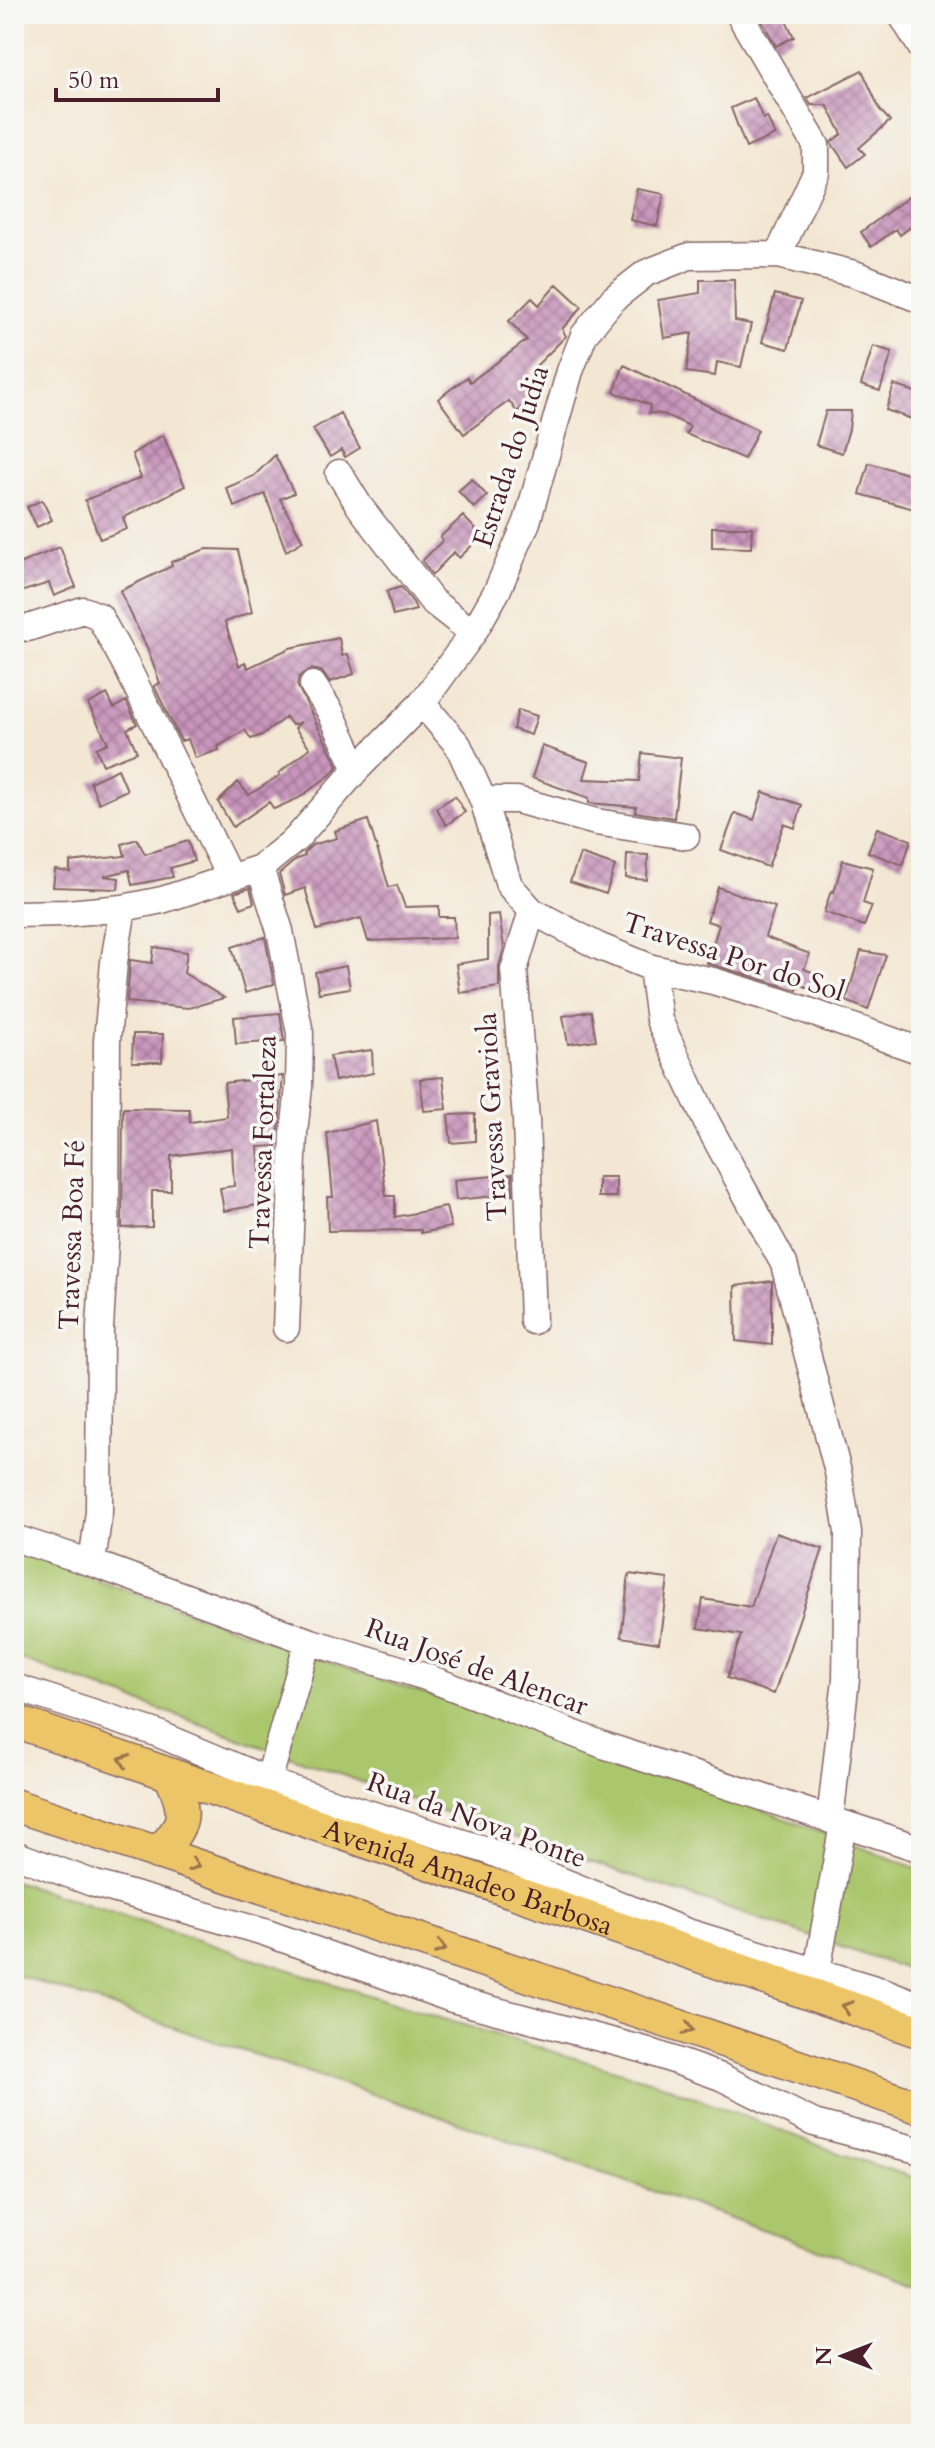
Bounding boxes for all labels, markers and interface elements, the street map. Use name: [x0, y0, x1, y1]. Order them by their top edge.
scale bar: [56, 52, 218, 102]
text: 50 m: [68, 64, 120, 97]
street label: Estrada do Judia: [464, 360, 558, 552]
street label: Travessa Por do Sol: [618, 903, 850, 1011]
street label: Travessa Graviola: [468, 1012, 516, 1222]
street label: Travessa Fortaleza: [240, 1034, 286, 1250]
street label: Travessa Boa Fé: [50, 1139, 94, 1331]
street label: Rua José de Alencar: [360, 1609, 594, 1725]
one-way arrow: [118, 1753, 132, 1769]
street label: Rua da Nova Ponte: [362, 1763, 592, 1877]
street label: Avenida Amadeo Barbosa: [318, 1810, 618, 1945]
one-way arrow: [187, 1856, 201, 1872]
one-way arrow: [433, 1938, 447, 1954]
one-way arrow: [841, 2001, 855, 2017]
one-way arrow: [680, 2019, 694, 2035]
north arrow: [803, 2316, 883, 2396]
text: N: [809, 2346, 839, 2366]

